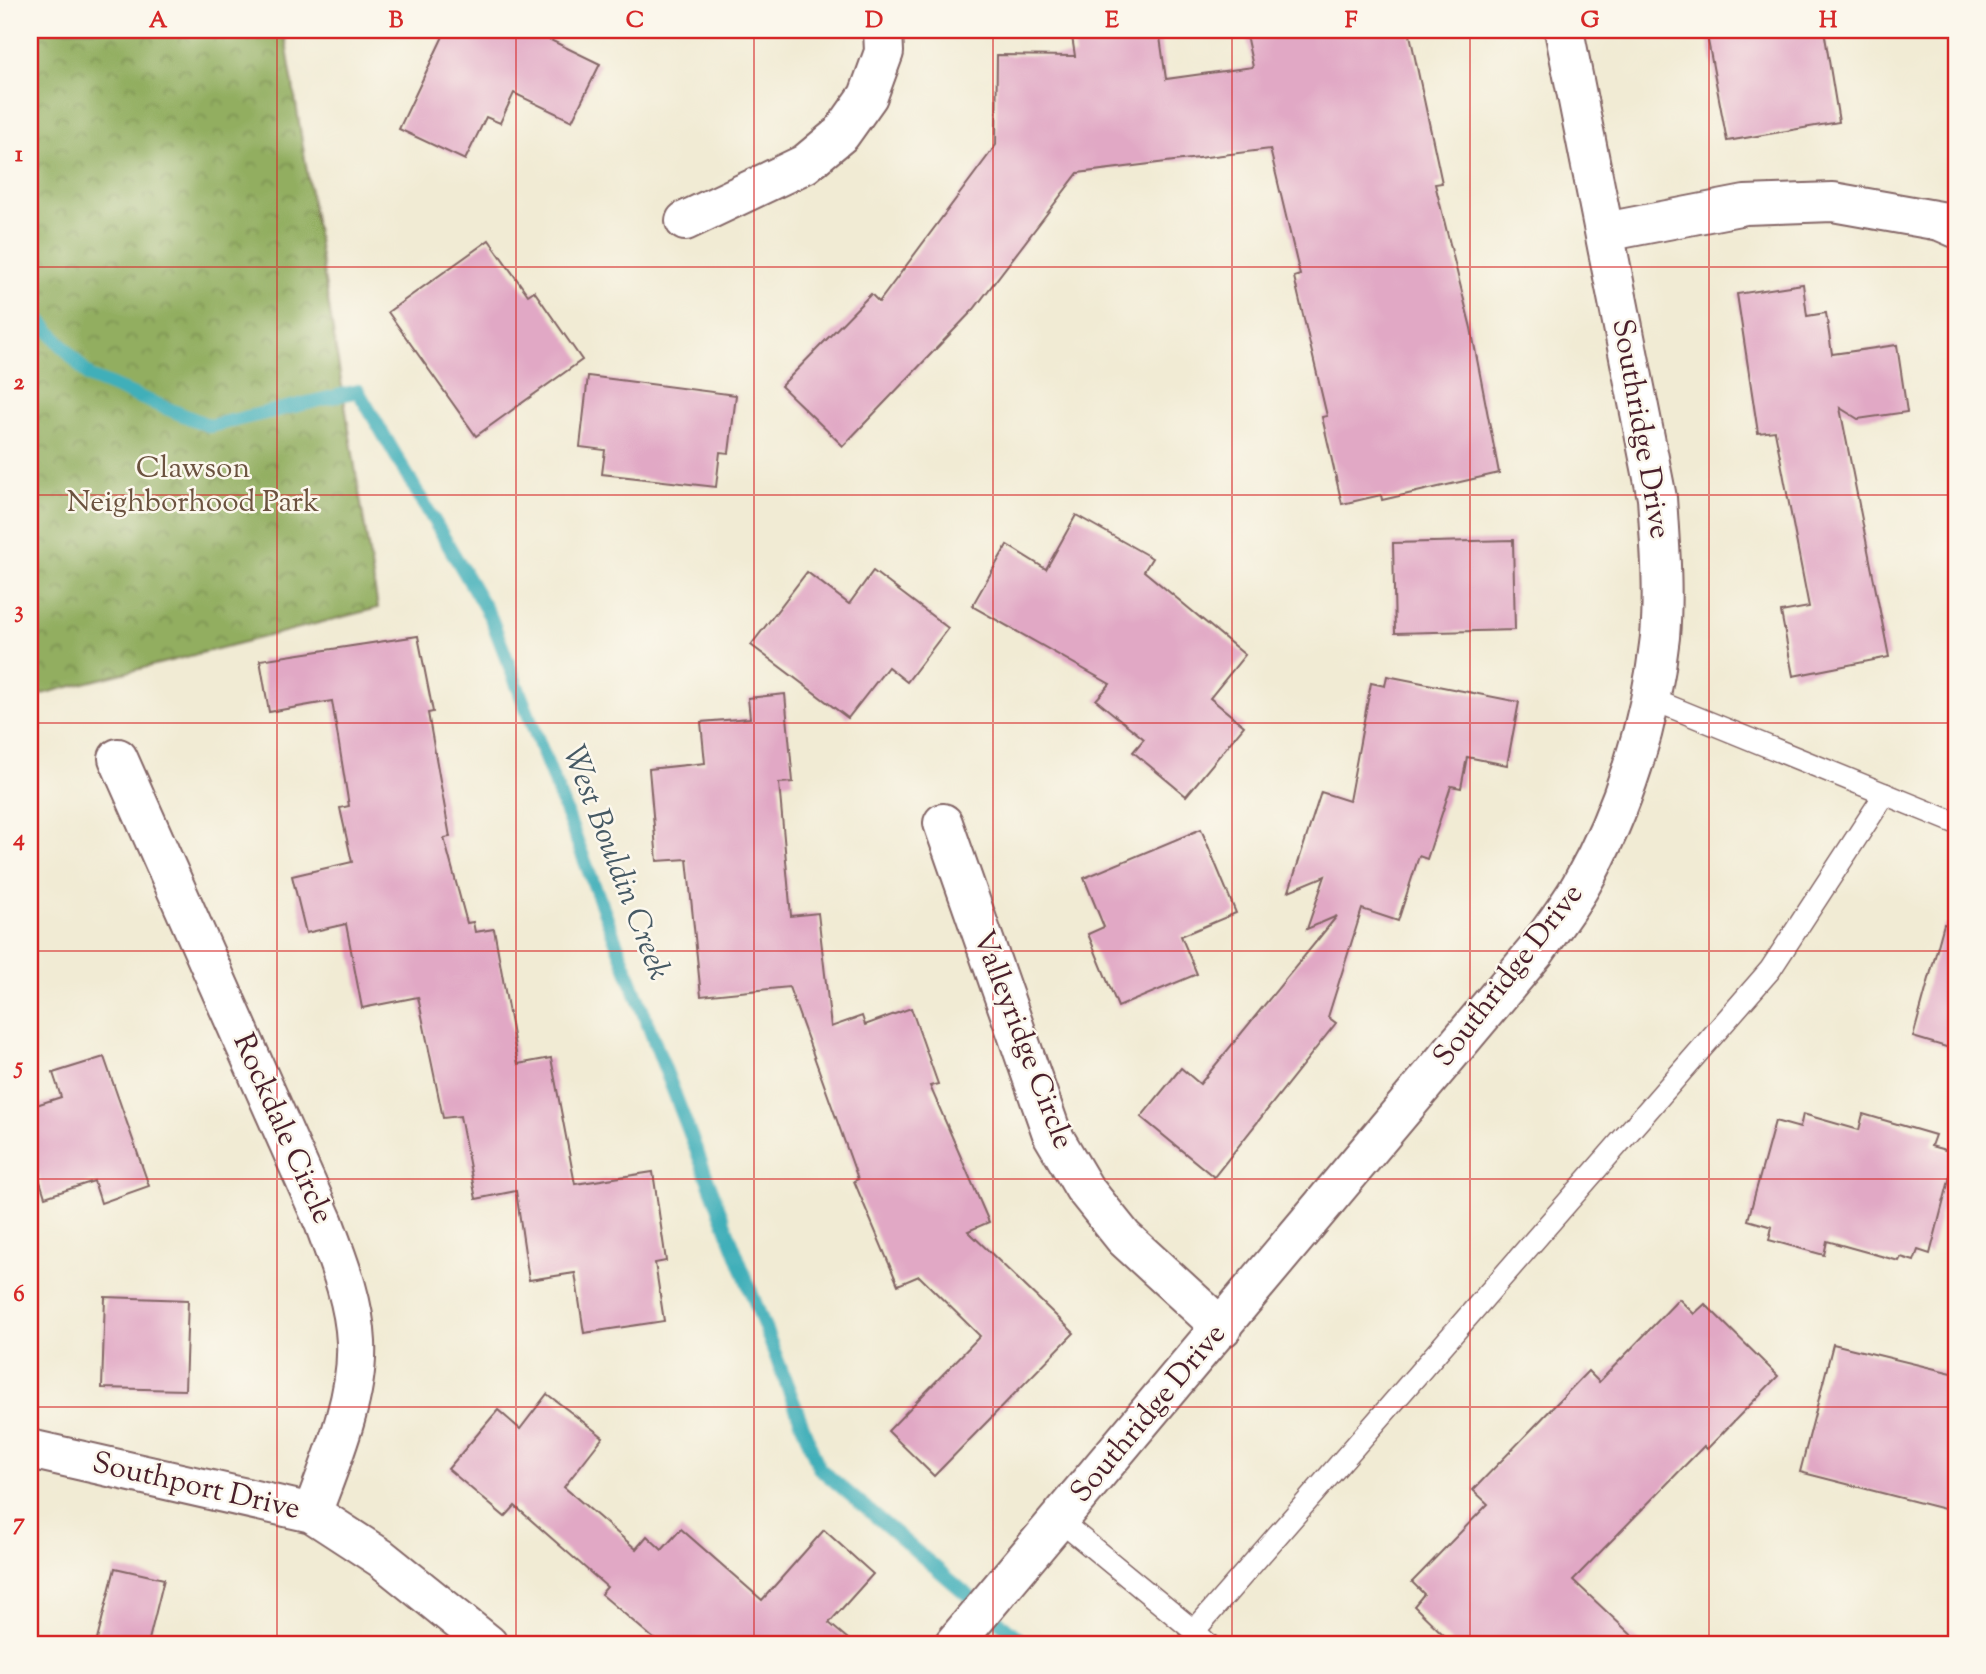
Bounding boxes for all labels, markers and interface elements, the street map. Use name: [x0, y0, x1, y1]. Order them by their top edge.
text: A: [149, 5, 168, 38]
text: B: [389, 5, 404, 38]
text: C: [626, 5, 644, 38]
text: D: [865, 5, 883, 38]
text: E: [1105, 5, 1119, 38]
text: F: [1345, 5, 1358, 38]
text: G: [1581, 5, 1600, 38]
text: H: [1819, 5, 1838, 38]
text: 1: [15, 139, 23, 172]
street label: Southridge Drive: [1600, 316, 1680, 542]
text: 2: [14, 367, 25, 400]
park label: Clawson Neighborhood Park: [67, 448, 319, 525]
text: 3: [14, 595, 24, 628]
water label: West Bouldin Creek: [549, 739, 681, 987]
text: 4: [12, 823, 25, 856]
street label: Southridge Drive: [1424, 875, 1594, 1077]
street label: Valleyridge Circle: [961, 924, 1083, 1156]
street label: Rockdale Circle: [221, 1027, 343, 1231]
text: 5: [13, 1051, 23, 1084]
text: 6: [13, 1279, 25, 1312]
street label: Southridge Drive: [1061, 1315, 1237, 1513]
street label: Southport Drive: [88, 1442, 304, 1532]
text: 7: [13, 1507, 25, 1540]

